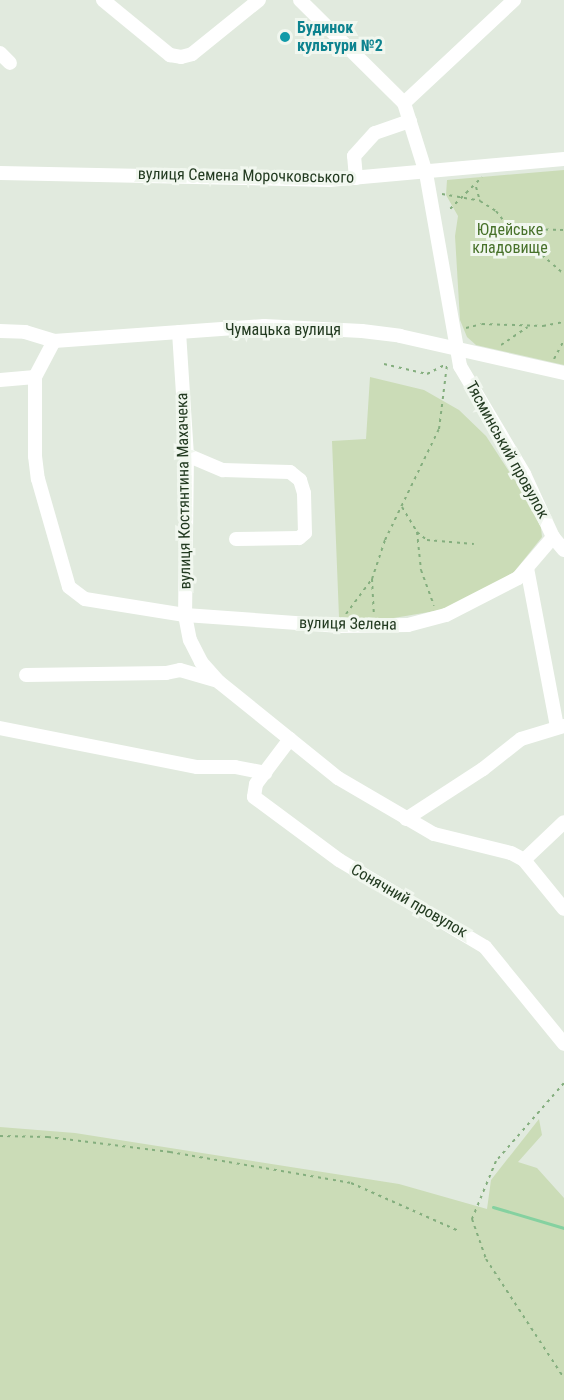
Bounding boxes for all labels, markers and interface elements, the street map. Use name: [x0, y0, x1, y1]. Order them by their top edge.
place label: Будинок культури №2: [297, 18, 383, 56]
marker: Будинок культури №2: [278, 30, 292, 44]
street label: вулиця Семена Морочковського: [138, 165, 354, 187]
park label: Юдейське кладовище: [472, 220, 548, 258]
street label: Чумацька вулиця: [225, 320, 341, 340]
street label: Тясминський провулок: [461, 378, 553, 522]
street label: вулиця Костянтина Махачека: [173, 392, 195, 590]
street label: вулиця Зелена: [299, 614, 397, 634]
street label: Сонячний провулок: [347, 860, 471, 942]

